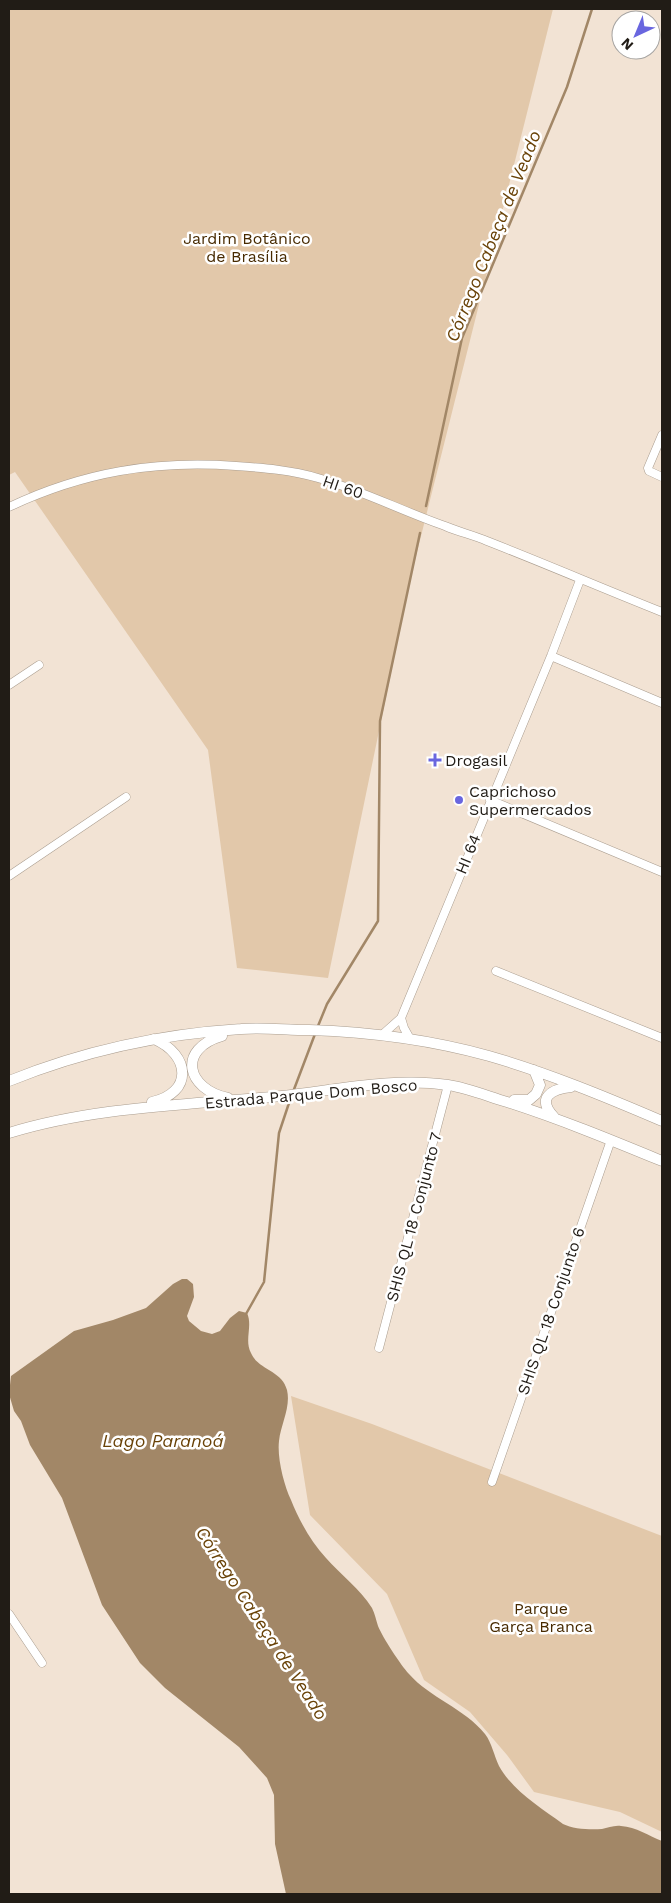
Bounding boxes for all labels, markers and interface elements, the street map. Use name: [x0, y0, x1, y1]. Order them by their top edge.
north arrow: [611, 10, 661, 60]
text: N: [618, 35, 636, 54]
water label: Córrego Cabeça de Veado: [441, 127, 545, 345]
park label: Jardim Botânico de Brasília: [183, 229, 311, 266]
street label: HI 60: [320, 471, 366, 503]
place label: Drogasil: [445, 751, 508, 770]
marker: Drogasil: [429, 754, 441, 766]
place label: Caprichoso Supermercados: [469, 782, 592, 819]
marker: Caprichoso Supermercados: [453, 794, 465, 806]
street label: HI 64: [451, 831, 485, 877]
street label: Estrada Parque Dom Bosco: [204, 1075, 418, 1113]
street label: SHIS QL 18 Conjunto 7: [382, 1130, 446, 1304]
street label: SHIS QL 18 Conjunto 6: [513, 1225, 589, 1397]
water label: Lago Paranoá: [102, 1430, 224, 1451]
water label: Córrego Cabeça de Veado: [192, 1522, 332, 1724]
park label: Parque Garça Branca: [489, 1599, 593, 1636]

